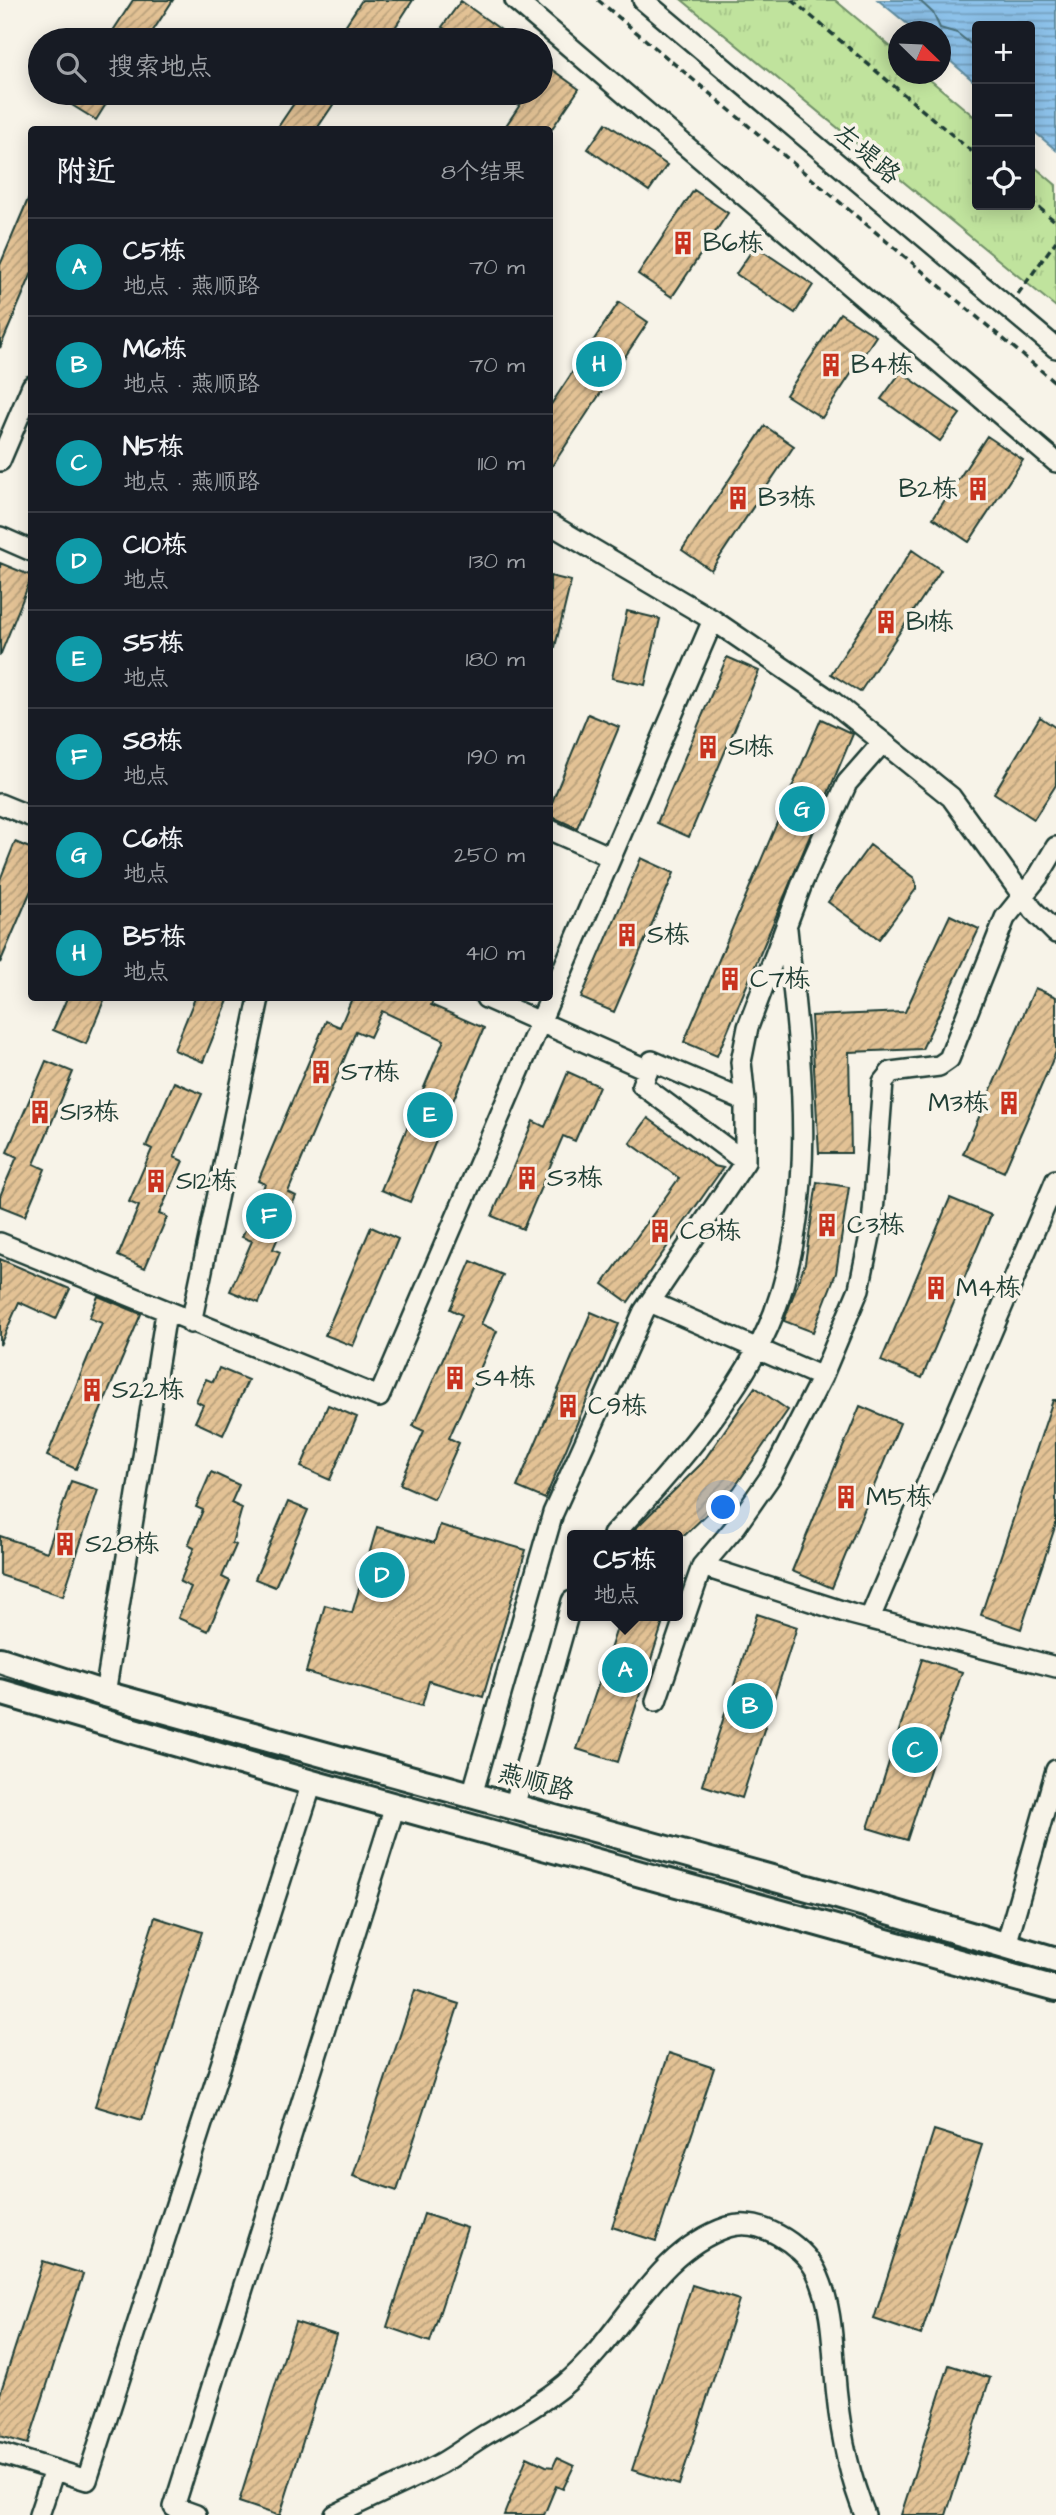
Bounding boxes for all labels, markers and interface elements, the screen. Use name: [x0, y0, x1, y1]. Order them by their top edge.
north arrow: [888, 21, 951, 84]
map controls: [972, 21, 1035, 210]
button: +: [972, 21, 1035, 84]
search box: [28, 28, 553, 105]
icon: search: [52, 48, 90, 86]
text: 搜索地点: [108, 49, 212, 85]
button: −: [972, 84, 1035, 147]
street label: 左堤路: [826, 115, 908, 193]
button: locate: [972, 147, 1035, 210]
text: 附近: [56, 151, 116, 193]
text: 8个结果: [441, 156, 525, 188]
place label: B6栋: [703, 225, 764, 261]
building icon: B6栋: [669, 229, 697, 257]
text: C5栋: [123, 233, 186, 269]
text: A: [72, 251, 86, 283]
text: 70 m: [469, 251, 525, 283]
text: 地点 · 燕顺路: [123, 270, 260, 302]
text: M6栋: [123, 331, 187, 367]
pin: H: [576, 338, 622, 390]
place label: B4栋: [851, 347, 913, 383]
text: B: [71, 349, 87, 381]
text: 70 m: [469, 349, 525, 381]
building icon: B4栋: [817, 351, 845, 379]
text: 地点 · 燕顺路: [123, 368, 260, 400]
text: N5栋: [123, 429, 184, 465]
text: C: [71, 447, 87, 479]
text: 110 m: [477, 447, 525, 479]
text: 地点 · 燕顺路: [123, 466, 260, 498]
place label: B2栋: [899, 471, 958, 507]
building icon: B2栋: [964, 475, 992, 503]
place label: B3栋: [758, 480, 816, 516]
building icon: B3栋: [724, 484, 752, 512]
text: C10栋: [123, 527, 187, 563]
text: D: [72, 545, 86, 577]
text: 130 m: [469, 545, 525, 577]
text: 地点: [123, 564, 169, 596]
place label: B1栋: [906, 604, 954, 640]
building icon: B1栋: [872, 608, 900, 636]
text: S5栋: [123, 625, 184, 661]
text: E: [72, 643, 86, 675]
text: 180 m: [466, 643, 525, 675]
text: 地点: [123, 662, 169, 694]
text: S8栋: [123, 723, 183, 759]
place label: S1栋: [728, 729, 774, 765]
building icon: S1栋: [694, 733, 722, 761]
text: F: [71, 741, 87, 773]
text: 190 m: [467, 741, 525, 773]
text: 地点: [123, 760, 169, 792]
pin: G: [779, 783, 825, 835]
text: C6栋: [123, 821, 184, 857]
text: G: [71, 839, 87, 871]
text: 250 m: [454, 839, 525, 871]
text: 地点: [123, 858, 169, 890]
place label: S栋: [647, 917, 690, 953]
text: B5栋: [123, 919, 186, 955]
building icon: S栋: [613, 921, 641, 949]
text: H: [72, 937, 86, 969]
text: 410 m: [465, 937, 525, 969]
text: 地点: [123, 956, 169, 988]
place label: C7栋: [750, 961, 810, 997]
building icon: C7栋: [716, 965, 744, 993]
place label: S7栋: [341, 1054, 400, 1090]
building icon: S7栋: [307, 1058, 335, 1086]
place label: M3栋: [928, 1085, 989, 1121]
pin: E: [407, 1089, 453, 1141]
building icon: M3栋: [995, 1089, 1023, 1117]
place label: S13栋: [60, 1094, 119, 1130]
building icon: S13栋: [26, 1098, 54, 1126]
place label: S3栋: [547, 1160, 603, 1196]
place label: S12栋: [176, 1163, 237, 1199]
building icon: S3栋: [513, 1164, 541, 1192]
building icon: S12栋: [142, 1167, 170, 1195]
pin: F: [246, 1190, 292, 1242]
place label: C3栋: [847, 1207, 905, 1243]
building icon: C3栋: [813, 1211, 841, 1239]
place label: C8栋: [680, 1213, 741, 1249]
building icon: C8栋: [646, 1217, 674, 1245]
place label: M4栋: [956, 1270, 1021, 1306]
building icon: M4栋: [922, 1274, 950, 1302]
place label: S4栋: [475, 1360, 535, 1396]
building icon: S4栋: [441, 1364, 469, 1392]
place label: S22栋: [112, 1372, 184, 1408]
building icon: S22栋: [78, 1376, 106, 1404]
place label: C9栋: [588, 1388, 647, 1424]
building icon: C9栋: [554, 1392, 582, 1420]
place label: M5栋: [866, 1479, 932, 1515]
building icon: M5栋: [832, 1483, 860, 1511]
your location: [706, 1490, 740, 1524]
place label: S28栋: [85, 1526, 159, 1562]
building icon: S28栋: [51, 1530, 79, 1558]
popup: [567, 1530, 683, 1621]
text: C5栋: [594, 1542, 656, 1578]
pin: D: [359, 1549, 405, 1601]
text: 地点: [594, 1579, 640, 1611]
pin: A: [602, 1644, 648, 1696]
pin: B: [727, 1680, 773, 1732]
pin: C: [892, 1724, 938, 1776]
street label: 燕顺路: [494, 1755, 578, 1809]

